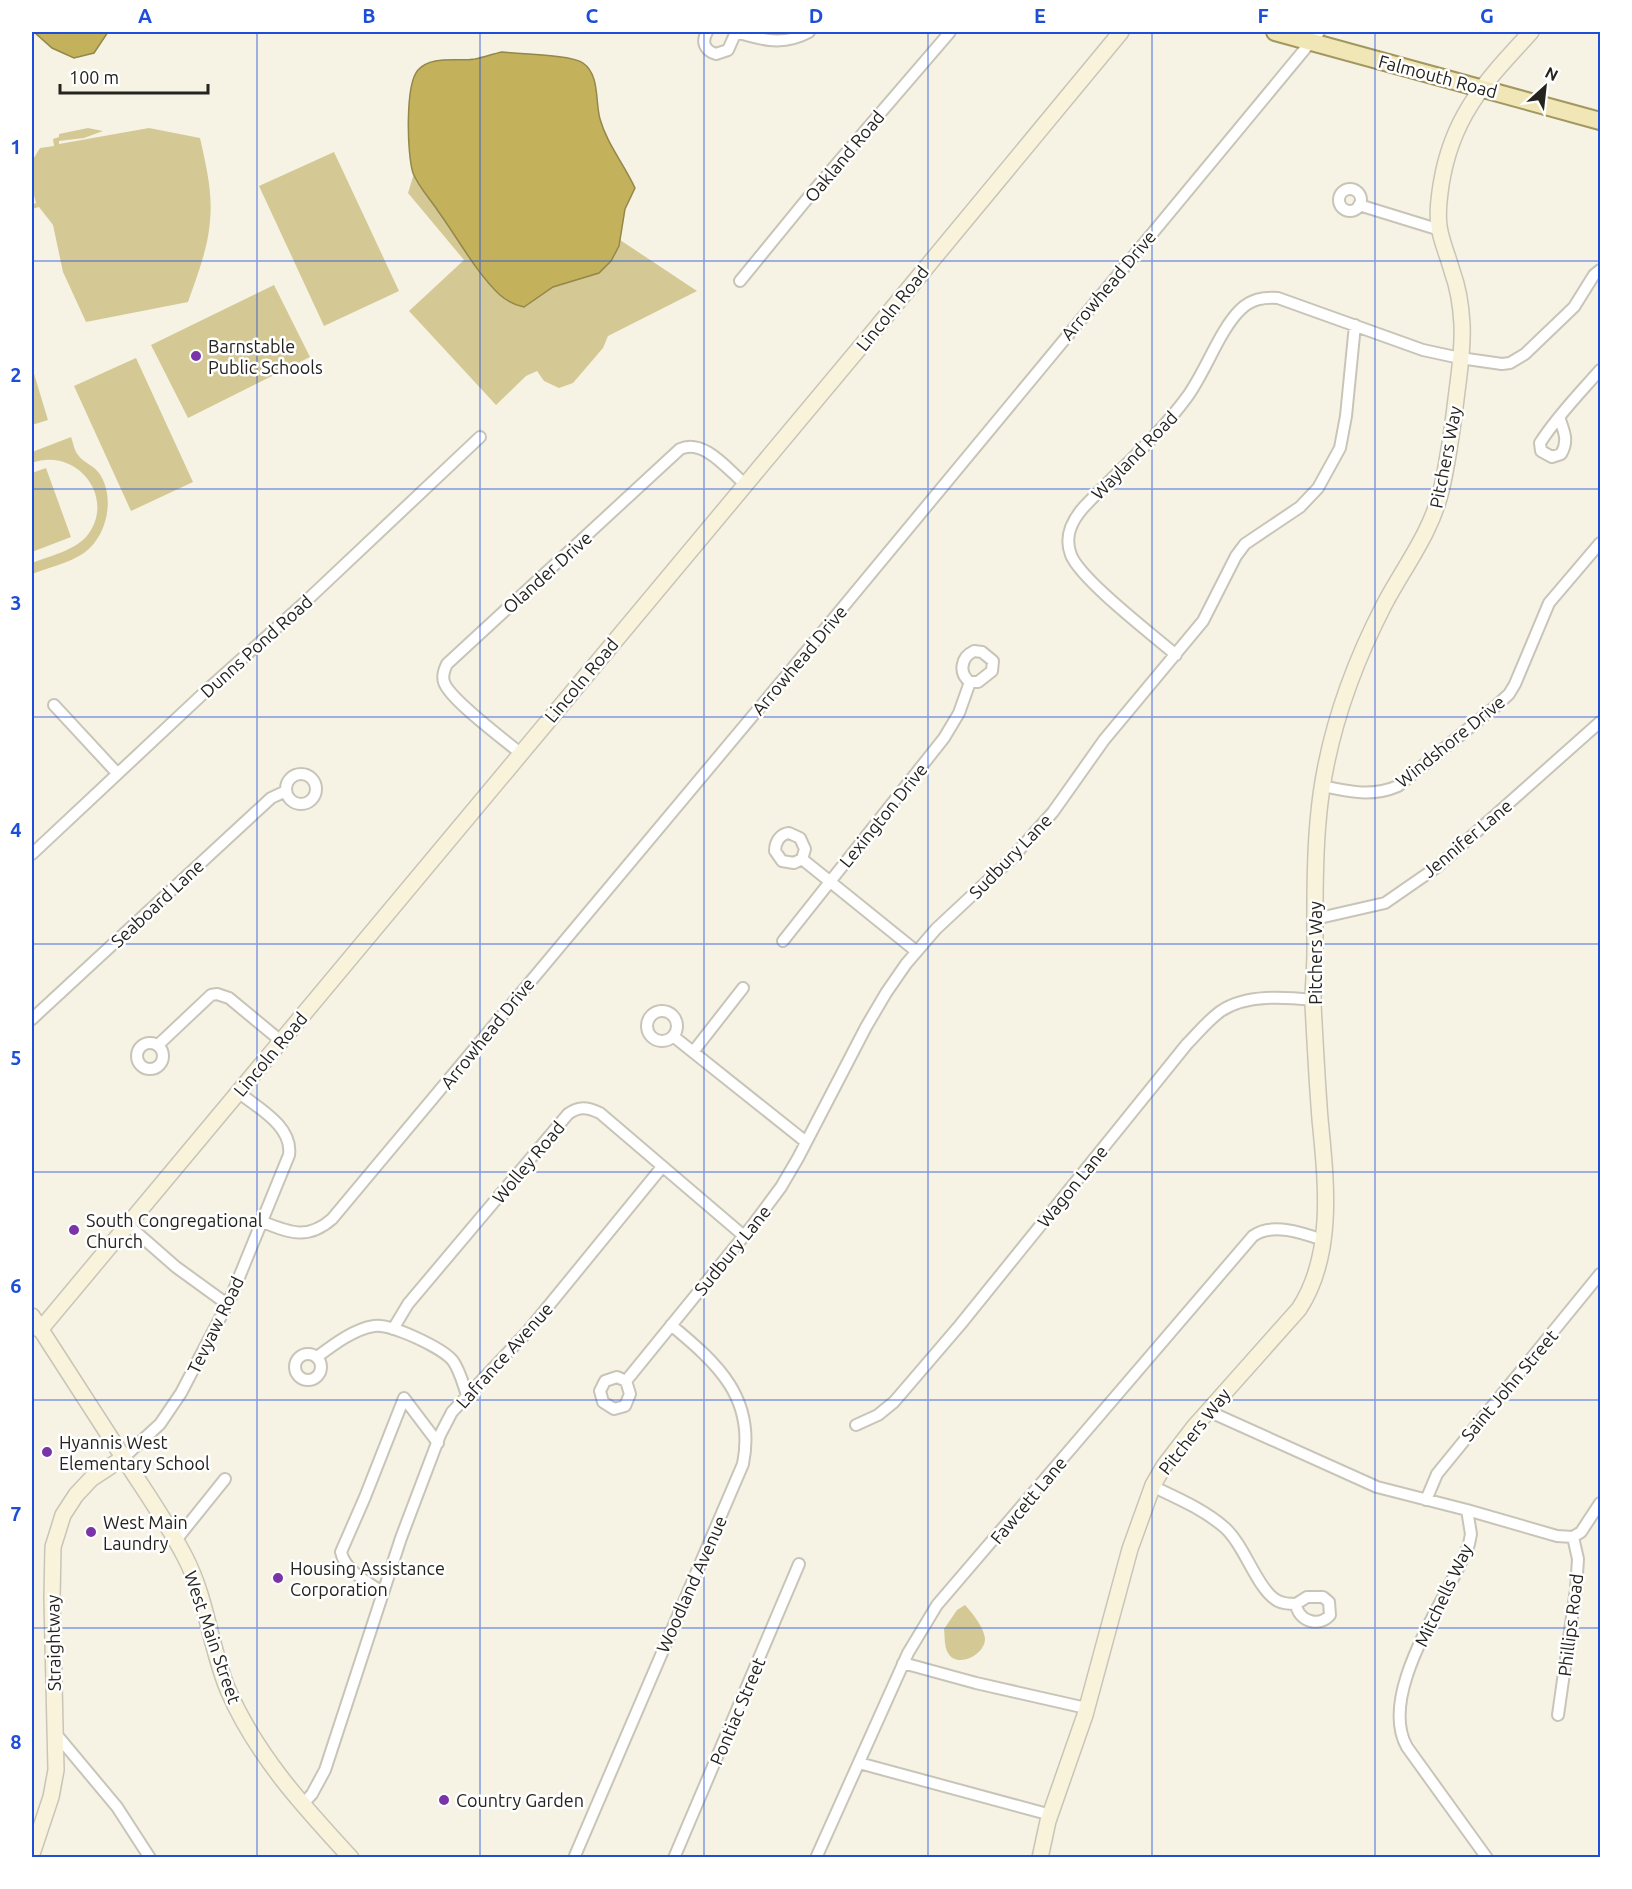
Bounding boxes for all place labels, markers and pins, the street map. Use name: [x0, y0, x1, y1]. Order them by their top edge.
place label: Barnstable Public Schools: [208, 336, 323, 377]
marker: Barnstable Public Schools: [189, 349, 203, 363]
place label: South Congregational Church: [86, 1210, 263, 1251]
marker: South Congregational Church: [67, 1223, 81, 1237]
place label: Hyannis West Elementary School: [59, 1432, 210, 1473]
marker: Hyannis West Elementary School: [40, 1445, 54, 1459]
place label: West Main Laundry: [103, 1512, 188, 1553]
marker: West Main Laundry: [84, 1525, 98, 1539]
place label: Housing Assistance Corporation: [290, 1558, 445, 1599]
marker: Housing Assistance Corporation: [271, 1571, 285, 1585]
place label: Country Garden: [456, 1790, 584, 1810]
marker: Country Garden: [437, 1793, 451, 1807]

